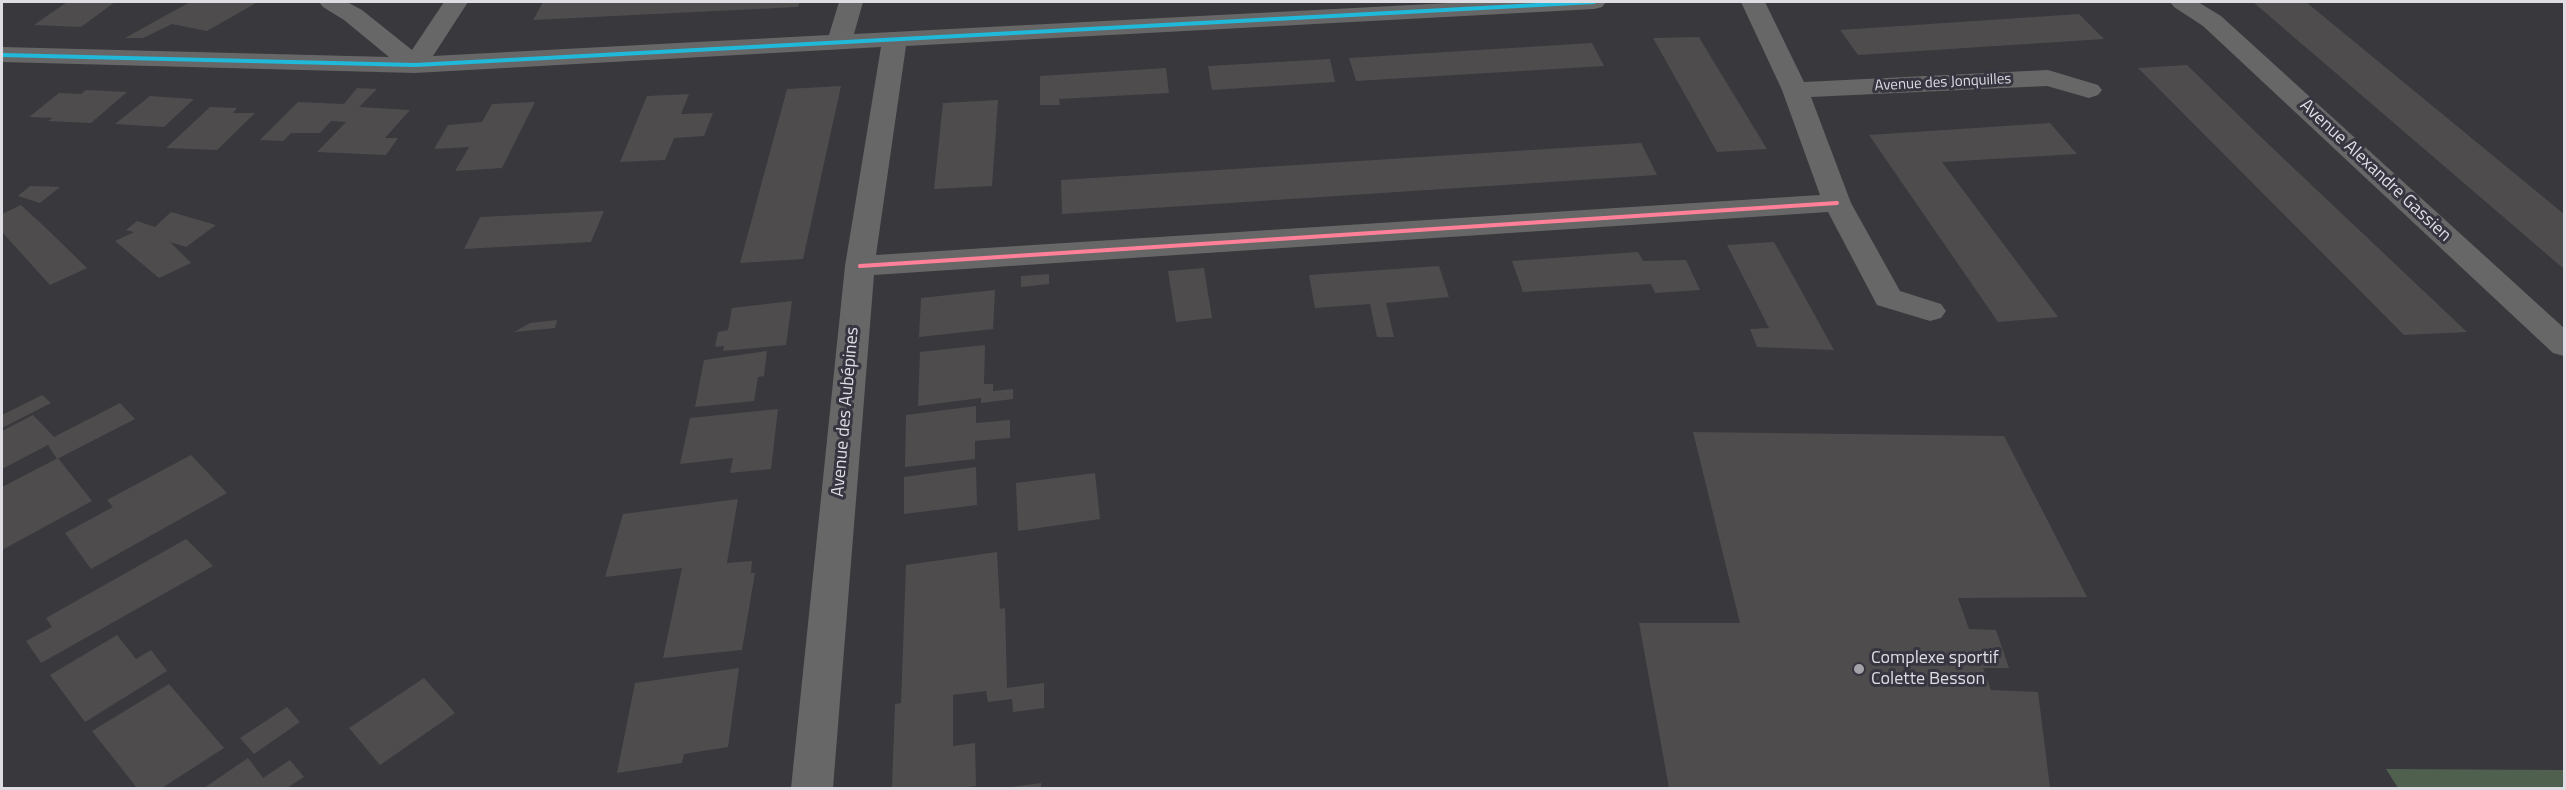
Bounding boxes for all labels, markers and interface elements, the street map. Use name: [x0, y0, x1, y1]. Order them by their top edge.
street label: Avenue des Jonquilles: [1874, 70, 2012, 96]
street label: Avenue Alexandre Gassien: [2295, 95, 2455, 247]
street label: Avenue des Aubépines: [828, 326, 864, 498]
place label: Complexe sportif Colette Besson: [1871, 648, 1999, 690]
marker: Complexe sportif Colette Besson: [1852, 662, 1866, 676]

